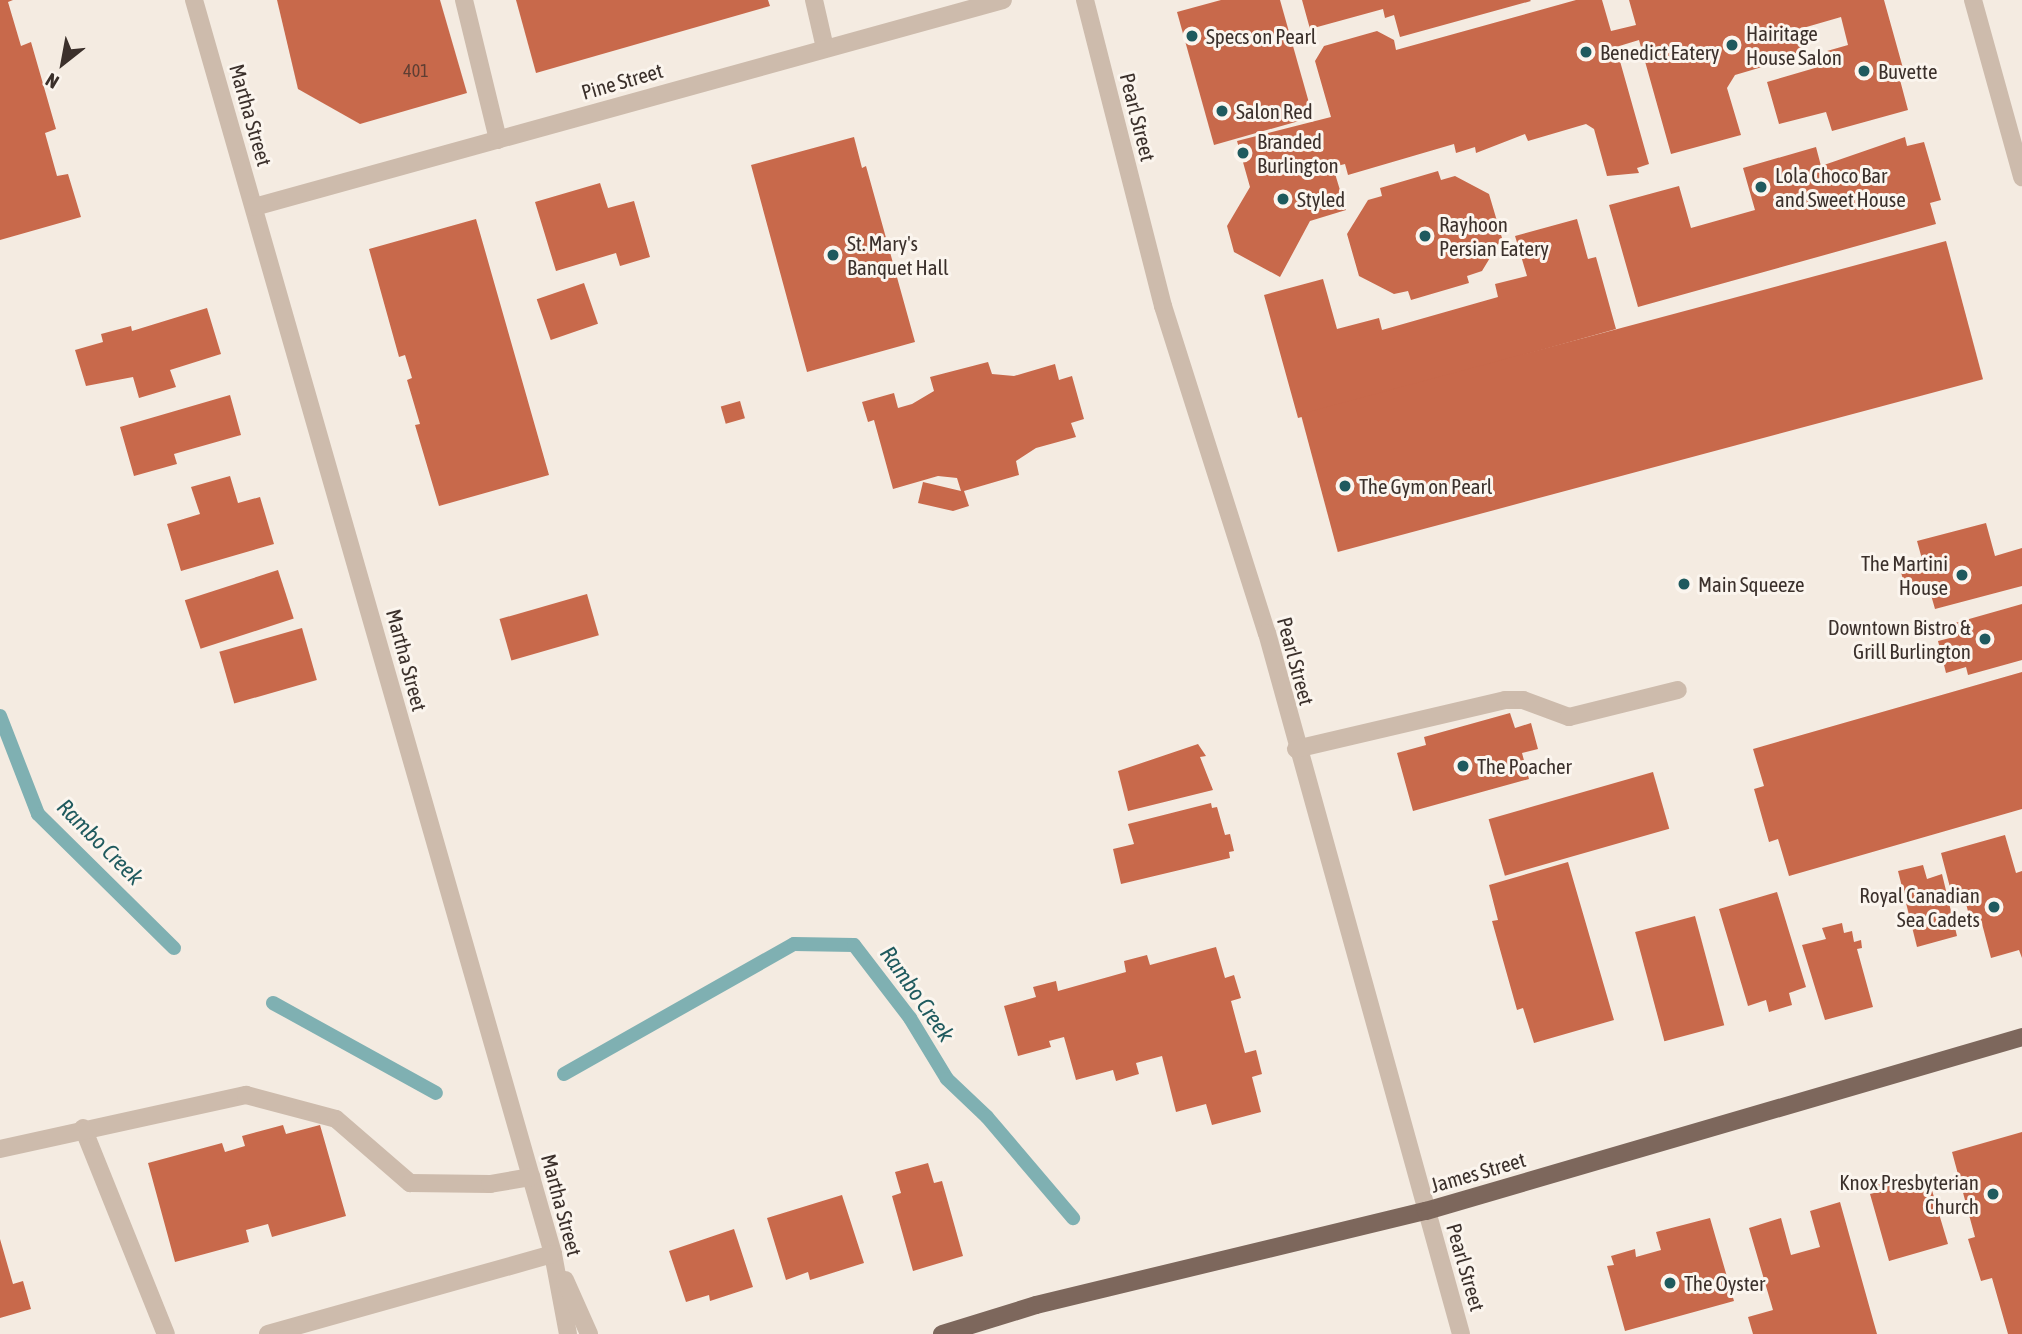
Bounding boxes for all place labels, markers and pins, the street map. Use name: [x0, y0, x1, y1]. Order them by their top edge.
place label: Hairitage House Salon: [1746, 20, 1842, 70]
place label: Specs on Pearl: [1206, 23, 1316, 49]
marker: Specs on Pearl: [1184, 28, 1200, 44]
marker: Hairitage House Salon: [1724, 37, 1740, 53]
place label: Benedict Eatery: [1600, 39, 1720, 65]
marker: Benedict Eatery: [1578, 44, 1594, 60]
place label: Buvette: [1878, 58, 1937, 84]
marker: Buvette: [1856, 63, 1872, 79]
place label: Salon Red: [1236, 98, 1313, 124]
marker: Salon Red: [1214, 103, 1230, 119]
place label: Branded Burlington: [1257, 128, 1339, 178]
marker: Branded Burlington: [1235, 145, 1251, 161]
place label: Lola Choco Bar and Sweet House: [1775, 162, 1906, 212]
marker: Lola Choco Bar and Sweet House: [1753, 179, 1769, 195]
place label: Styled: [1297, 186, 1345, 212]
marker: Styled: [1275, 191, 1291, 207]
place label: Rayhoon Persian Eatery: [1439, 211, 1549, 261]
marker: Rayhoon Persian Eatery: [1417, 228, 1433, 244]
place label: St. Mary's Banquet Hall: [847, 230, 949, 280]
marker: St. Mary's Banquet Hall: [825, 247, 841, 263]
place label: The Gym on Pearl: [1359, 473, 1492, 499]
marker: The Gym on Pearl: [1337, 478, 1353, 494]
place label: The Martini House: [1861, 550, 1948, 600]
marker: The Martini House: [1954, 567, 1970, 583]
place label: Main Squeeze: [1698, 571, 1804, 597]
marker: Main Squeeze: [1676, 576, 1692, 592]
place label: Downtown Bistro & Grill Burlington: [1828, 614, 1971, 664]
marker: Downtown Bistro & Grill Burlington: [1977, 631, 1993, 647]
place label: The Poacher: [1477, 753, 1572, 779]
marker: The Poacher: [1455, 758, 1471, 774]
place label: Royal Canadian Sea Cadets: [1859, 882, 1980, 932]
marker: Royal Canadian Sea Cadets: [1986, 899, 2002, 915]
place label: Knox Presbyterian Church: [1839, 1169, 1979, 1219]
marker: Knox Presbyterian Church: [1985, 1186, 2001, 1202]
place label: The Oyster: [1684, 1270, 1765, 1296]
marker: The Oyster: [1662, 1275, 1678, 1291]

